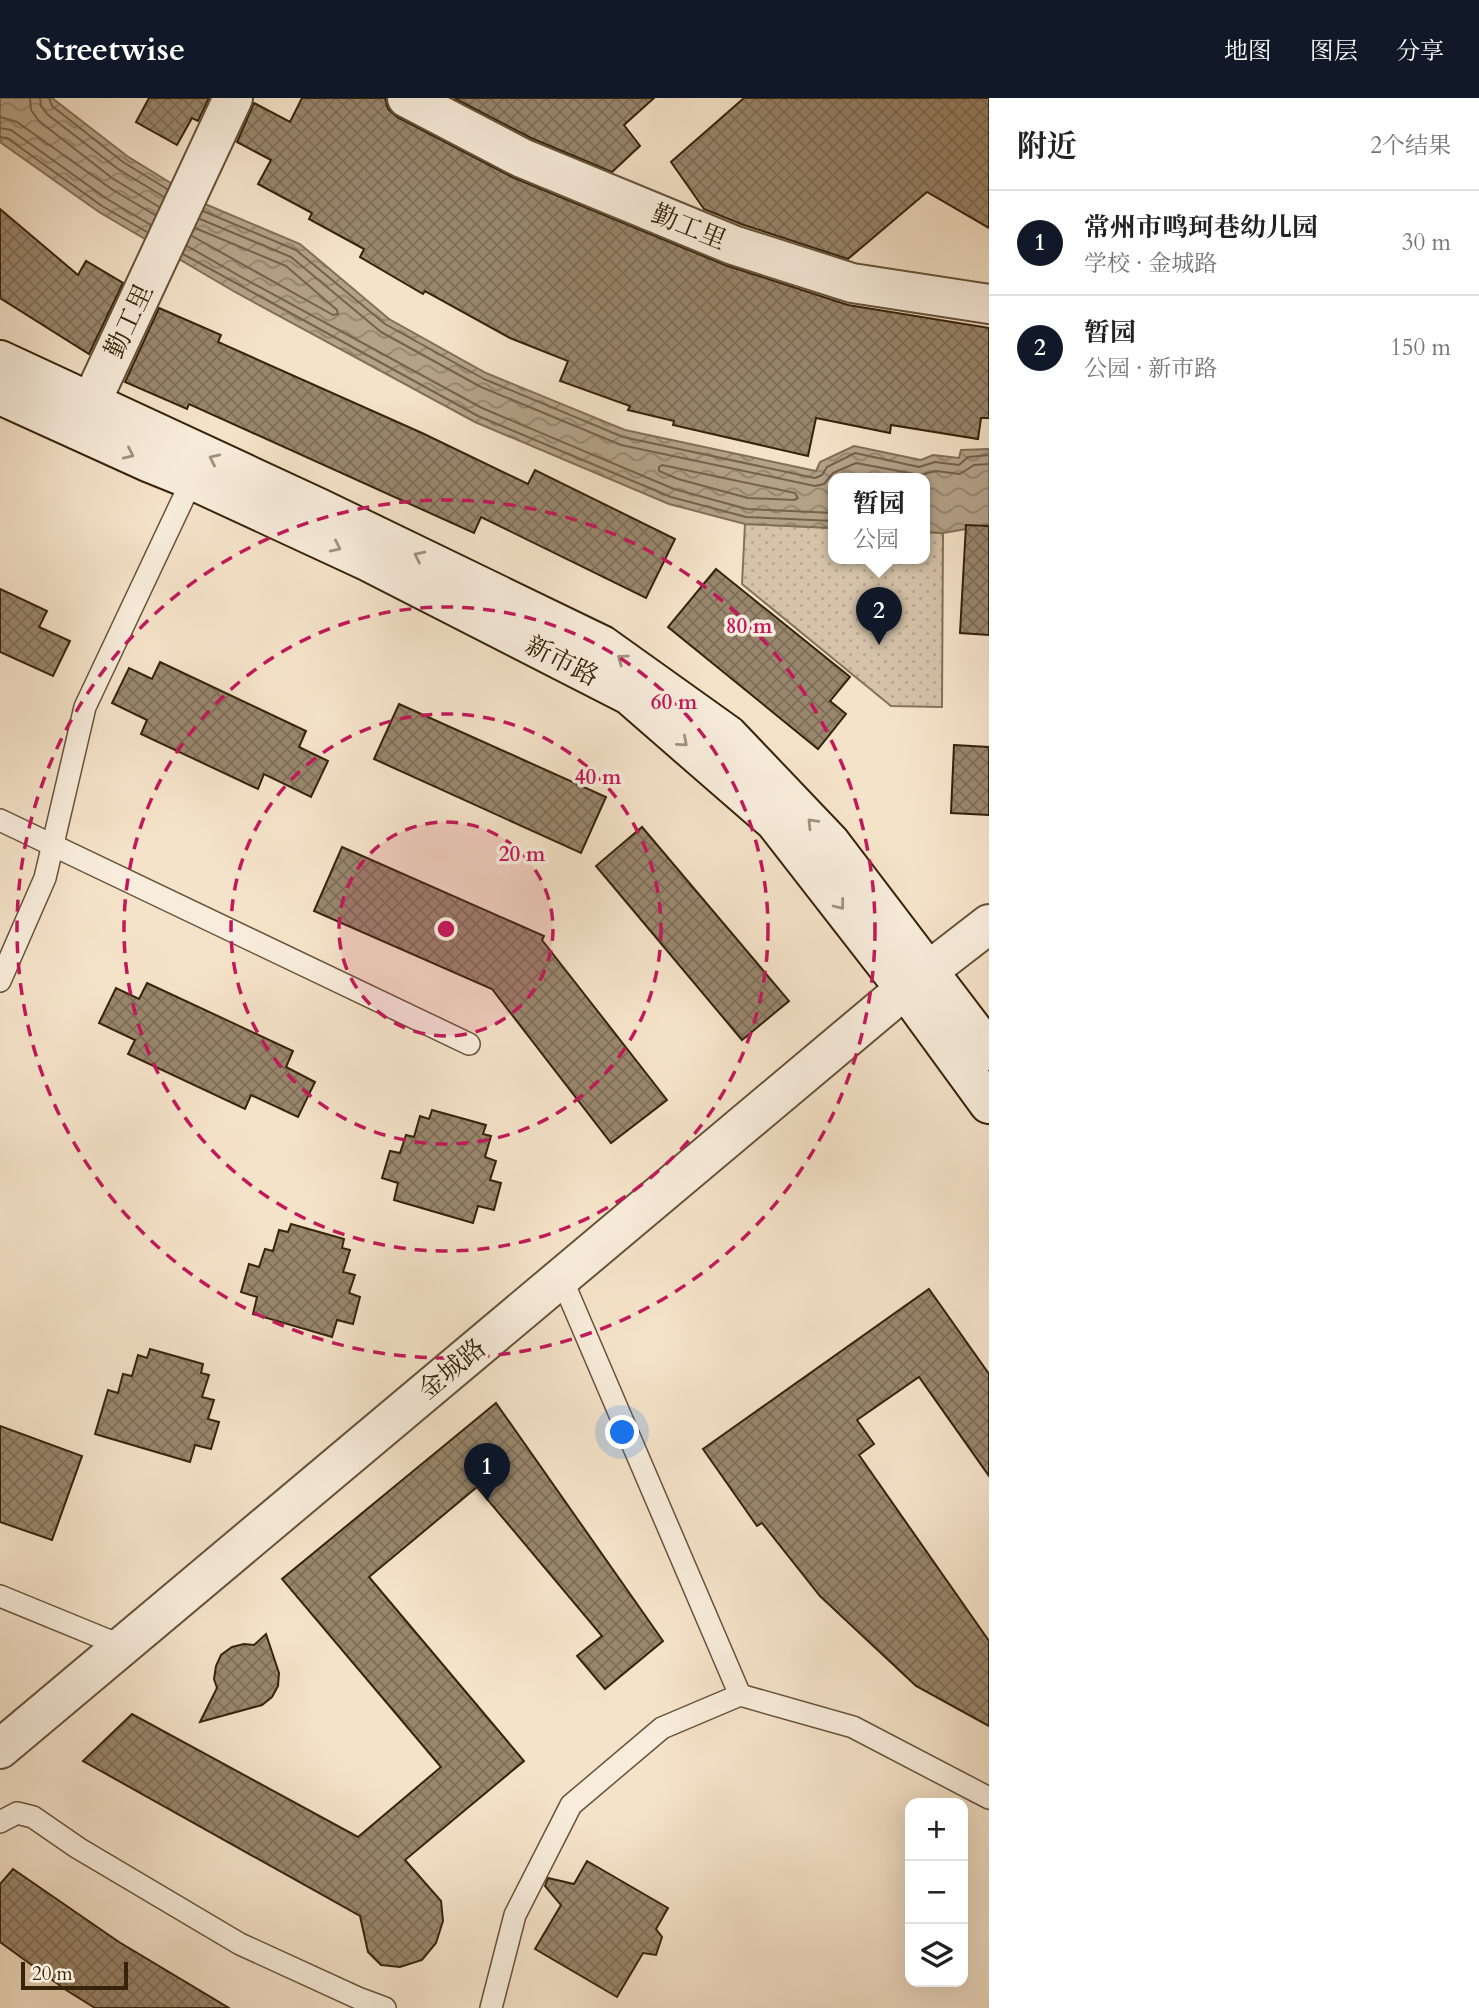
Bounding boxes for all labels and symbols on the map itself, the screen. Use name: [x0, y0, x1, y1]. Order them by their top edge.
street label: 勤工里: [646, 196, 732, 258]
street label: 勤工里: [97, 278, 161, 364]
one-way arrow: [122, 446, 134, 460]
one-way arrow: [209, 453, 221, 467]
one-way arrow: [329, 539, 342, 553]
one-way arrow: [414, 551, 426, 565]
pin: 2: [856, 587, 902, 645]
text: 80 m: [726, 612, 773, 641]
street label: 新市路: [519, 628, 605, 694]
one-way arrow: [617, 655, 630, 667]
text: 60 m: [651, 688, 698, 717]
one-way arrow: [674, 734, 687, 746]
text: 40 m: [575, 763, 622, 792]
one-way arrow: [807, 818, 820, 831]
text: 20 m: [499, 840, 546, 869]
one-way arrow: [831, 898, 844, 910]
centre of rings: [434, 917, 458, 941]
street label: 金城路: [411, 1331, 493, 1407]
your location: [605, 1415, 639, 1449]
pin: 1: [464, 1443, 510, 1501]
scale bar: [21, 1959, 128, 1991]

